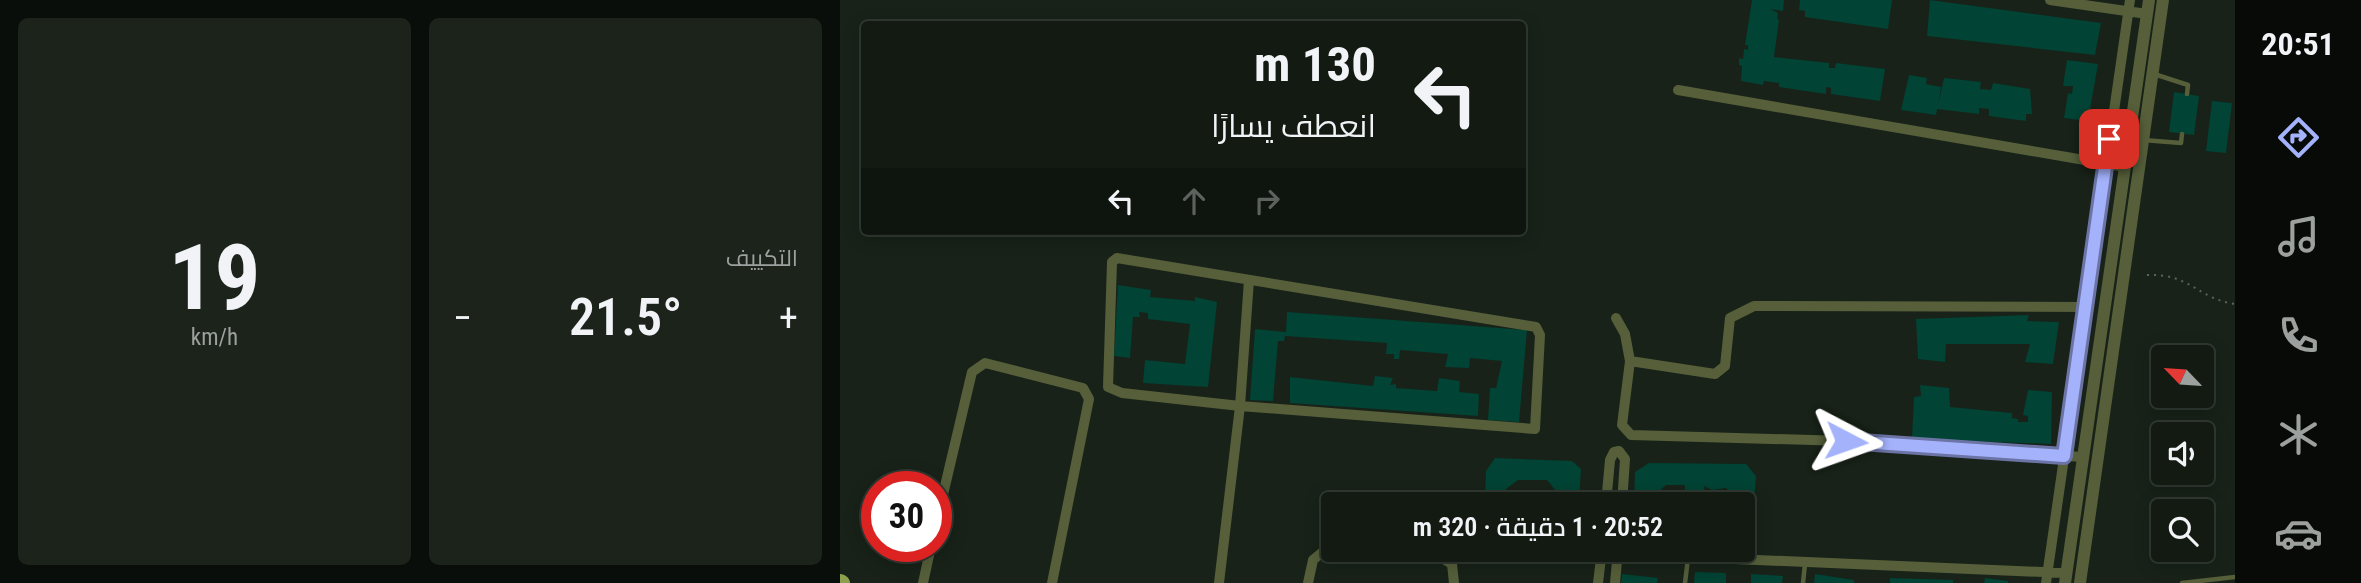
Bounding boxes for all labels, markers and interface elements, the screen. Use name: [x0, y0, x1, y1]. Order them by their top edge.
text: 20:51: [2261, 25, 2335, 63]
text: 130 m: [1254, 36, 1376, 93]
icon: left: [1400, 49, 1491, 140]
text: انعطف يسارًا: [1211, 107, 1376, 145]
pin: [2079, 109, 2139, 169]
icon: directions: [2274, 113, 2323, 162]
icon: arrive: [2090, 120, 2128, 158]
icon: left: [1102, 182, 1140, 220]
icon: ahead: [1175, 182, 1213, 220]
icon: right: [1248, 182, 1286, 220]
icon: music: [2274, 212, 2323, 261]
text: 19: [169, 225, 261, 331]
text: التكييف: [726, 245, 798, 272]
text: 21.5°: [569, 287, 682, 348]
text: −: [453, 296, 472, 340]
text: +: [779, 296, 798, 340]
icon: phone: [2274, 311, 2323, 360]
text: km/h: [191, 324, 238, 351]
north arrow: [2151, 345, 2214, 408]
map controls: [2151, 345, 2214, 562]
position arrow: [1809, 404, 1883, 478]
icon: climate: [2274, 410, 2323, 459]
button: sound: [2151, 422, 2214, 485]
speed limit sign: 30: [861, 471, 952, 562]
button: search: [2151, 499, 2214, 562]
icon: car: [2274, 509, 2323, 558]
text: 20:52 · 1 دقيقة · 320 m: [1413, 512, 1663, 542]

